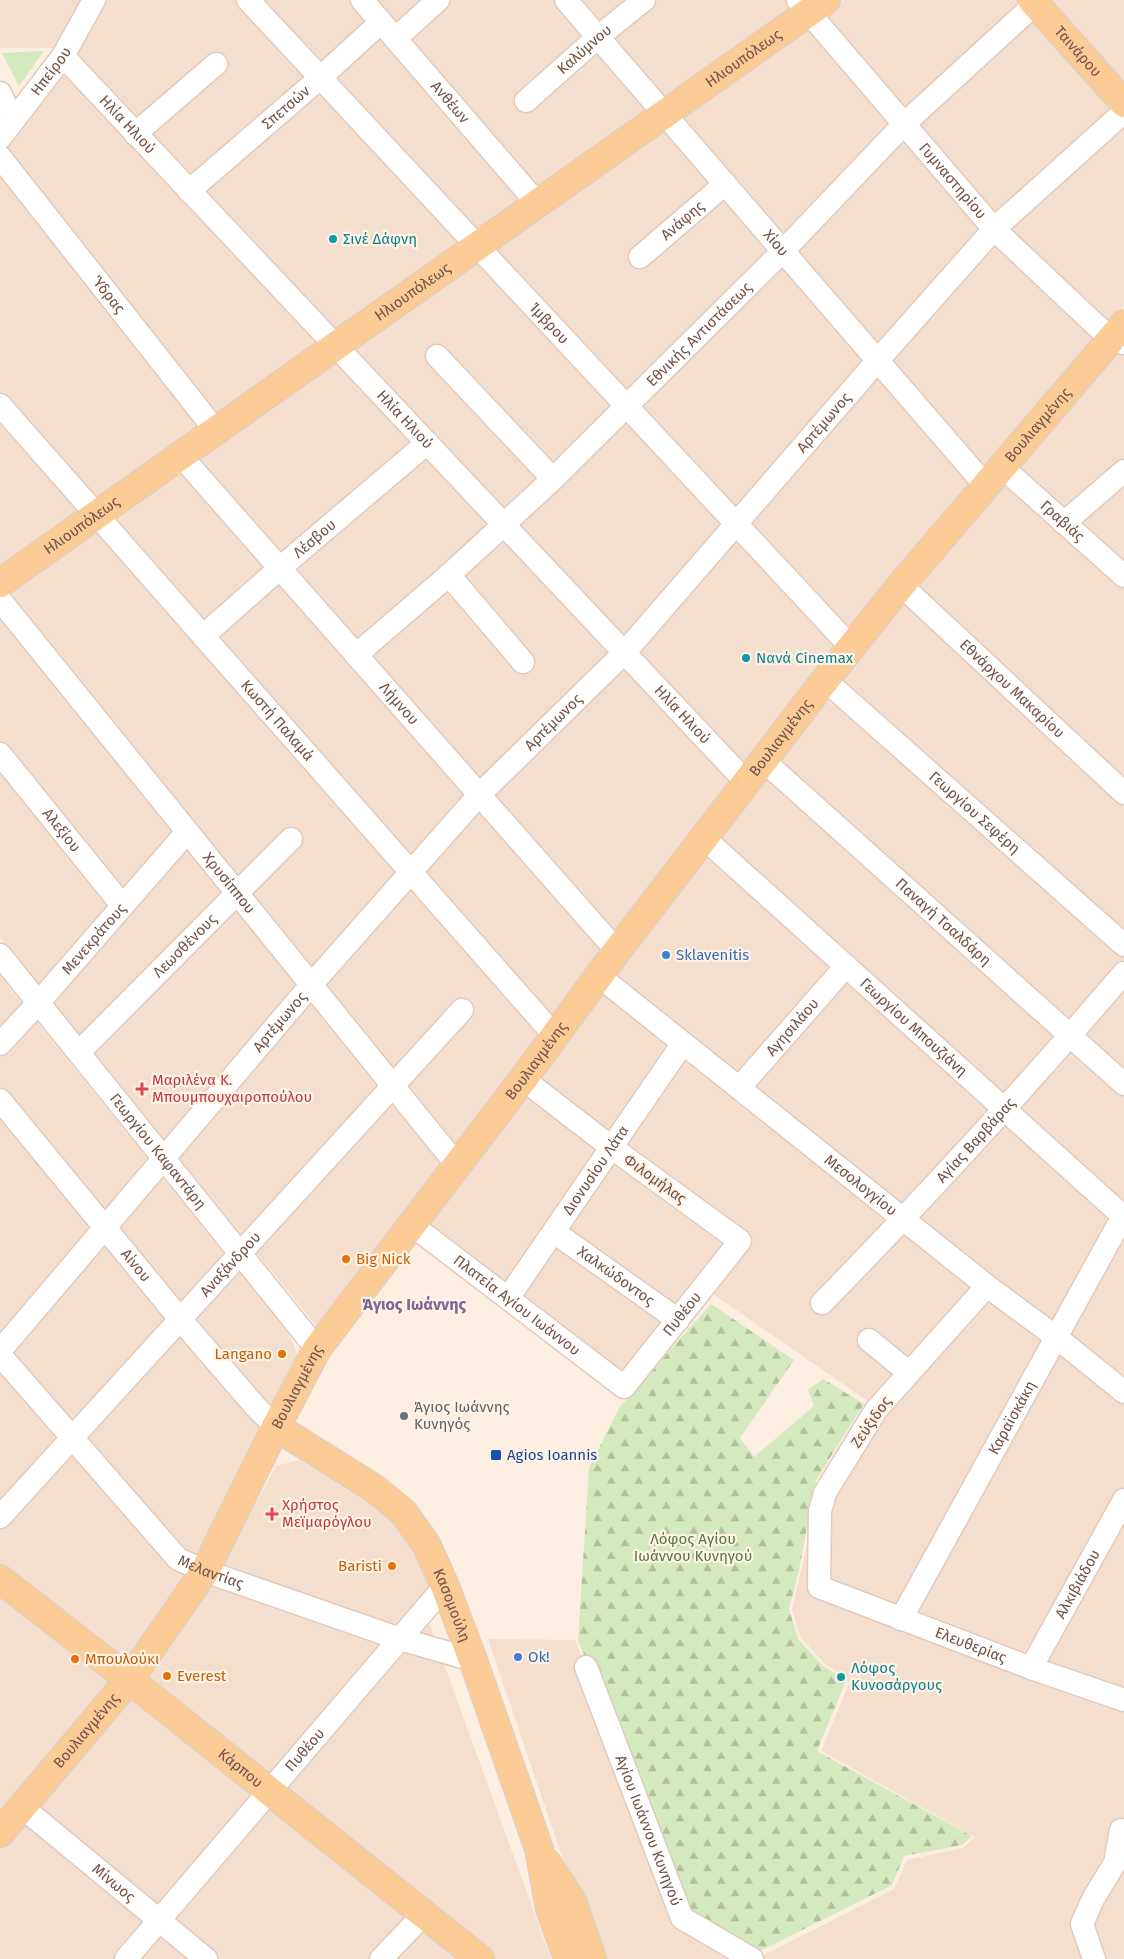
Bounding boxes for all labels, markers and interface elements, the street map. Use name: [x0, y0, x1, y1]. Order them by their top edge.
street label: Καλύμνου: [553, 21, 615, 78]
street label: Ταινάρου: [1051, 22, 1105, 81]
street label: Ηλιουπόλεως: [702, 25, 785, 91]
street label: Ηπείρου: [27, 44, 75, 99]
street label: Ανθέων: [427, 77, 474, 128]
street label: Σπετσών: [258, 81, 314, 133]
street label: Ηλία Ηλιού: [96, 91, 159, 157]
street label: Γυμναστηρίου: [915, 139, 990, 223]
street label: Ανάφης: [657, 197, 708, 244]
street label: Χίου: [759, 226, 792, 260]
place label: Σινέ Δάφνη: [343, 230, 417, 248]
marker: Σινέ Δάφνη: [327, 233, 339, 245]
street label: Ηλιουπόλεως: [371, 259, 454, 325]
street label: Ύδρας: [88, 272, 129, 317]
street label: Εθνικής Αντιστάσεως: [643, 278, 756, 390]
street label: Ίμβρου: [526, 299, 573, 348]
street label: Βουλιαγμένης: [1001, 384, 1075, 466]
street label: Ηλία Ηλιού: [373, 386, 437, 452]
street label: Αρτέμωνος: [793, 389, 855, 456]
street label: Ηλιουπόλεως: [40, 492, 123, 558]
street label: Γραβιάς: [1037, 497, 1088, 545]
street label: Λέσβου: [289, 515, 340, 562]
street label: Εθνάρχου Μακαρίου: [956, 636, 1068, 742]
place label: Νανά Cinemax: [756, 649, 854, 667]
marker: Νανά Cinemax: [740, 652, 752, 664]
street label: Κωστή Παλαμά: [237, 676, 318, 765]
street label: Λήμνου: [376, 679, 423, 729]
street label: Ηλία Ηλιού: [651, 681, 714, 747]
street label: Αρτέμωνος: [521, 690, 586, 754]
street label: Βουλιαγμένης: [745, 695, 816, 780]
street label: Γεωργίου Σεφέρη: [925, 768, 1024, 858]
street label: Αλεξίου: [39, 805, 85, 856]
street label: Χρυσίππου: [199, 849, 259, 917]
street label: Παναγή Τσαλδάρη: [892, 874, 995, 969]
street label: Μενεκράτους: [58, 899, 130, 978]
street label: Λεωσθένους: [149, 910, 220, 981]
place label: Sklavenitis: [676, 946, 749, 964]
marker: Sklavenitis: [660, 949, 672, 961]
street label: Γεωργίου Μπουζιάνη: [856, 974, 971, 1080]
street label: Αρτέμωνος: [249, 988, 310, 1056]
street label: Αγησιλάου: [762, 994, 823, 1060]
street label: Βουλιαγμένης: [501, 1018, 571, 1103]
place label: Μαριλένα Κ. Μπουμπουχαιροπούλου: [152, 1071, 312, 1106]
marker: Μαριλένα Κ. Μπουμπουχαιροπούλου: [136, 1083, 148, 1095]
street label: Γεωργίου Καφαντάρη: [106, 1090, 210, 1213]
street label: Αγίας Βαρβάρας: [932, 1094, 1019, 1186]
street label: Διονυσίου Λάτα: [559, 1122, 633, 1218]
street label: Φιλομήλας: [620, 1150, 690, 1208]
street label: Μεσολογγίου: [821, 1151, 901, 1220]
street label: Αναξάνδρου: [196, 1228, 264, 1300]
street label: Χαλκώδοντος: [574, 1242, 658, 1310]
street label: Αίνου: [117, 1245, 155, 1285]
place label: Big Nick: [356, 1250, 411, 1268]
street label: Πλατεία Αγίου Ιωάννου: [450, 1251, 584, 1359]
marker: Big Nick: [340, 1253, 352, 1265]
street label: Πυθέου: [659, 1288, 705, 1340]
district label: Άγιος Ιωάννης: [362, 1295, 467, 1314]
street label: Βουλιαγμένης: [268, 1341, 326, 1432]
place label: Langano: [215, 1345, 272, 1363]
marker: Langano: [276, 1348, 288, 1360]
street label: Καραϊσκάκη: [984, 1377, 1040, 1458]
street label: Ζεύξιδος: [847, 1393, 895, 1451]
place label: Άγιος Ιωάννης Κυνηγός: [414, 1398, 510, 1433]
marker: Άγιος Ιωάννης Κυνηγός: [398, 1410, 410, 1422]
place label: Agios Ioannis: [507, 1446, 597, 1464]
marker: Agios Ioannis: [489, 1448, 503, 1462]
place label: Χρήστος Μεϊμαρόγλου: [282, 1496, 372, 1531]
marker: Χρήστος Μεϊμαρόγλου: [266, 1508, 278, 1520]
park label: Λόφος Αγίου Ιωάννου Κυνηγού: [634, 1530, 752, 1565]
street label: Αλκιβιάδου: [1051, 1546, 1104, 1622]
street label: Μελαντίας: [175, 1551, 246, 1593]
place label: Baristi: [338, 1557, 382, 1575]
marker: Baristi: [386, 1560, 398, 1572]
street label: Κασομούλη: [429, 1566, 474, 1644]
street label: Ελευθερίας: [933, 1623, 1009, 1667]
place label: Ok!: [528, 1648, 550, 1666]
place label: Μπουλούκι: [85, 1650, 159, 1668]
marker: Ok!: [512, 1651, 524, 1663]
marker: Μπουλούκι: [69, 1653, 81, 1665]
place label: Λόφος Κυνοσάργους: [851, 1659, 942, 1694]
place label: Everest: [177, 1667, 227, 1685]
marker: Everest: [161, 1670, 173, 1682]
marker: Λόφος Κυνοσάργους: [835, 1671, 847, 1683]
street label: Βουλιαγμένης: [50, 1689, 123, 1772]
street label: Πυθέου: [281, 1725, 328, 1775]
street label: Κάρπου: [215, 1745, 267, 1791]
street label: Αγίου Ιωάννου Κυνηγού: [612, 1753, 685, 1908]
street label: Μίνωος: [89, 1860, 139, 1906]

